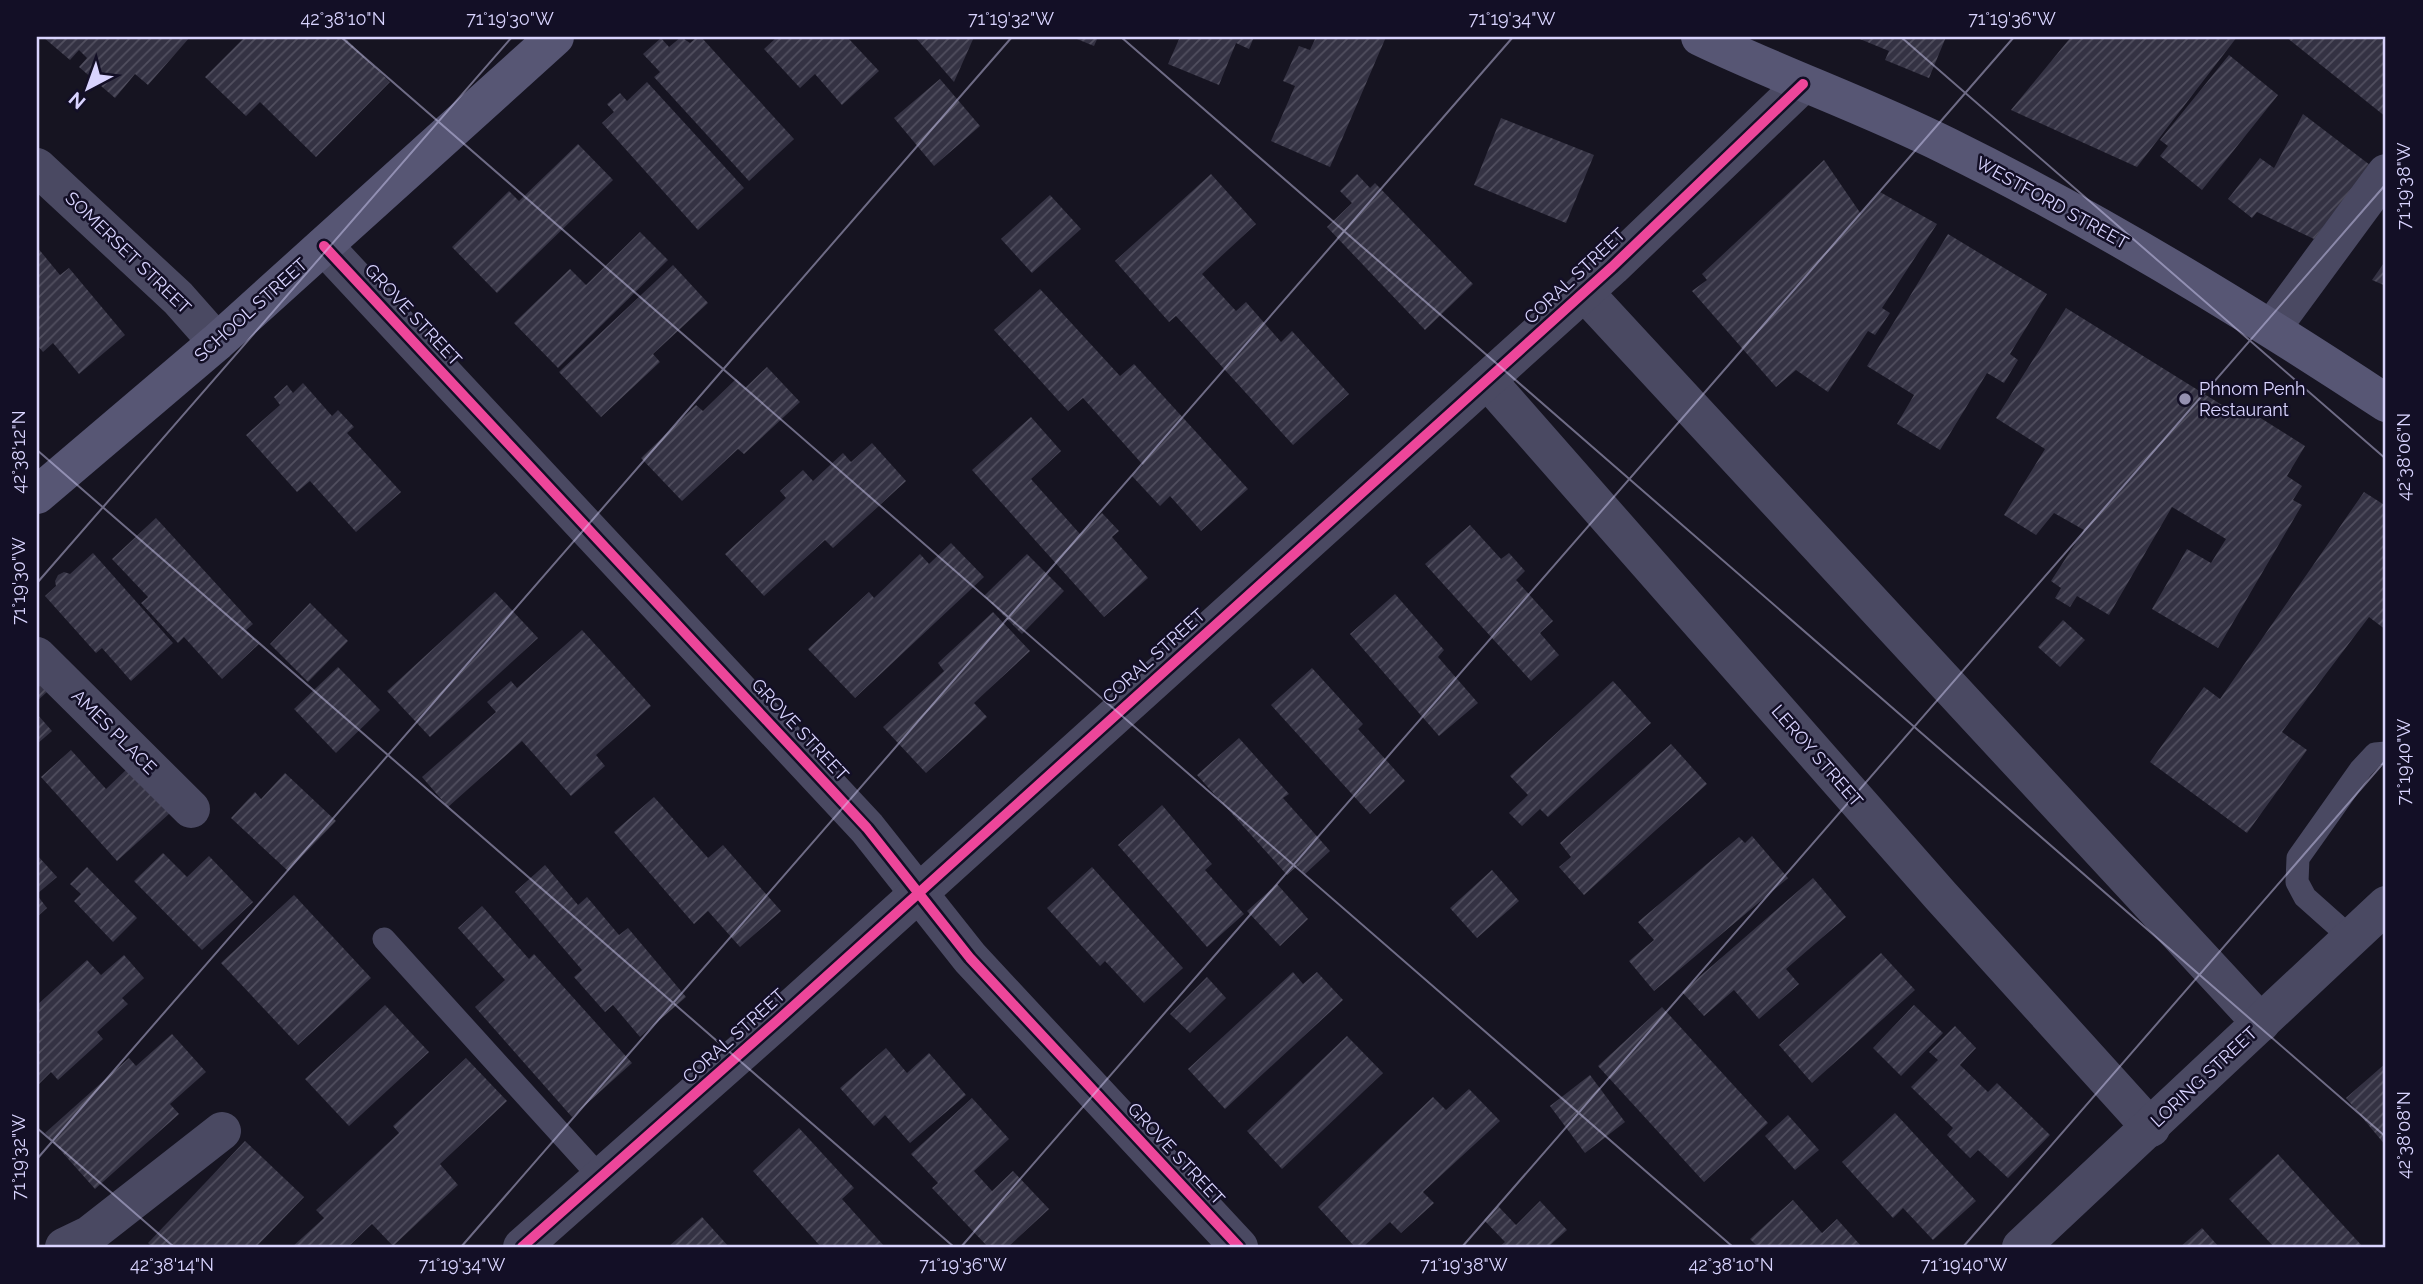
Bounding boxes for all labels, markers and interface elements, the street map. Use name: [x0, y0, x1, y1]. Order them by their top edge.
text: 42°38'10"N: [300, 8, 386, 29]
text: 71°19'30"W: [466, 8, 554, 29]
text: 71°19'32"W: [968, 8, 1054, 29]
text: 71°19'34"W: [1469, 8, 1555, 29]
text: 71°19'36"W: [1968, 8, 2056, 29]
north arrow: [52, 52, 122, 122]
text: N: [64, 88, 90, 114]
text: 71°19'38"W: [2393, 142, 2414, 230]
street label: WESTFORD STREET: [1972, 152, 2132, 253]
street label: SOMERSET STREET: [61, 187, 196, 318]
street label: CORAL STREET: [1520, 223, 1630, 328]
street label: SCHOOL STREET: [190, 253, 311, 366]
street label: GROVE STREET: [361, 259, 466, 370]
place label: Phnom Penh Restaurant: [2199, 378, 2306, 420]
marker: Phnom Penh Restaurant: [2177, 391, 2193, 407]
text: 42°38'12"N: [8, 410, 29, 494]
text: 42°38'06"N: [2393, 413, 2414, 501]
text: 71°19'30"W: [8, 537, 29, 625]
street label: CORAL STREET: [1098, 604, 1209, 707]
street label: GROVE STREET: [748, 674, 853, 785]
street label: AMES PLACE: [68, 685, 161, 778]
street label: LEROY STREET: [1767, 700, 1867, 811]
text: 71°19'40"W: [2393, 719, 2414, 805]
street label: CORAL STREET: [678, 984, 789, 1087]
street label: LORING STREET: [2146, 1022, 2261, 1131]
text: 42°38'08"N: [2393, 1091, 2414, 1179]
street label: GROVE STREET: [1124, 1098, 1229, 1209]
text: 71°19'32"W: [8, 1114, 29, 1200]
text: 42°38'14"N: [130, 1254, 214, 1275]
text: 71°19'34"W: [419, 1254, 505, 1275]
text: 71°19'36"W: [919, 1254, 1007, 1275]
text: 71°19'38"W: [1420, 1254, 1508, 1275]
text: 42°38'10"N: [1688, 1254, 1774, 1275]
text: 71°19'40"W: [1921, 1254, 2007, 1275]

